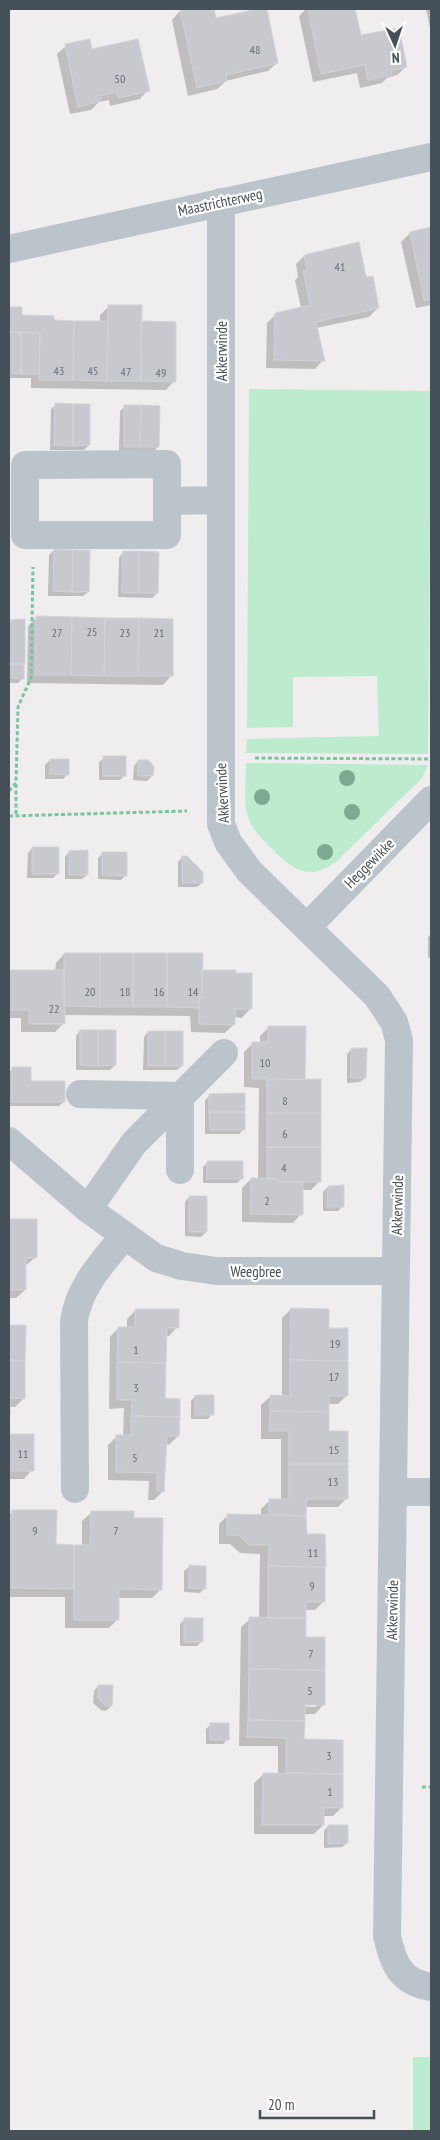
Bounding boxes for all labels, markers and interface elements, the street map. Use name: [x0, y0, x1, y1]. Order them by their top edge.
north arrow: [370, 20, 420, 70]
house number: 48: [250, 42, 260, 57]
text: N: [391, 49, 400, 67]
house number: 50: [115, 71, 125, 86]
street label: Maastrichterweg: [176, 184, 264, 220]
house number: 41: [335, 259, 345, 274]
street label: Akkerwinde: [212, 321, 231, 381]
house number: 43: [54, 363, 64, 378]
house number: 45: [88, 363, 98, 378]
house number: 47: [121, 364, 131, 379]
house number: 49: [156, 365, 166, 380]
house number: 25: [87, 624, 97, 639]
house number: 27: [52, 625, 62, 640]
house number: 23: [120, 625, 130, 640]
house number: 21: [154, 625, 164, 640]
street label: Akkerwinde: [211, 762, 233, 824]
street label: Heggewikke: [340, 834, 398, 892]
house number: 20: [85, 984, 95, 999]
house number: 18: [120, 984, 130, 999]
house number: 16: [154, 984, 164, 999]
house number: 14: [188, 984, 199, 999]
house number: 22: [49, 1001, 59, 1016]
house number: 10: [260, 1055, 270, 1070]
house number: 8: [282, 1093, 288, 1108]
house number: 6: [282, 1126, 288, 1141]
house number: 4: [281, 1160, 287, 1175]
street label: Akkerwinde: [387, 1175, 407, 1235]
house number: 2: [264, 1193, 270, 1208]
street label: Weegbree: [230, 1262, 282, 1281]
house number: 19: [330, 1336, 340, 1351]
house number: 1: [133, 1342, 139, 1357]
house number: 17: [329, 1369, 339, 1384]
house number: 3: [133, 1380, 139, 1395]
house number: 15: [329, 1442, 339, 1457]
house number: 11: [18, 1446, 28, 1461]
house number: 5: [132, 1450, 138, 1465]
house number: 13: [328, 1474, 338, 1489]
house number: 9: [32, 1523, 38, 1538]
house number: 7: [113, 1523, 119, 1538]
house number: 11: [308, 1545, 318, 1560]
house number: 9: [309, 1578, 315, 1593]
street label: Akkerwinde: [382, 1580, 402, 1640]
house number: 7: [308, 1646, 314, 1661]
house number: 5: [307, 1683, 313, 1698]
house number: 3: [326, 1748, 332, 1763]
house number: 1: [327, 1784, 333, 1799]
scale bar: [260, 2088, 374, 2120]
text: 20 m: [268, 2095, 294, 2114]

